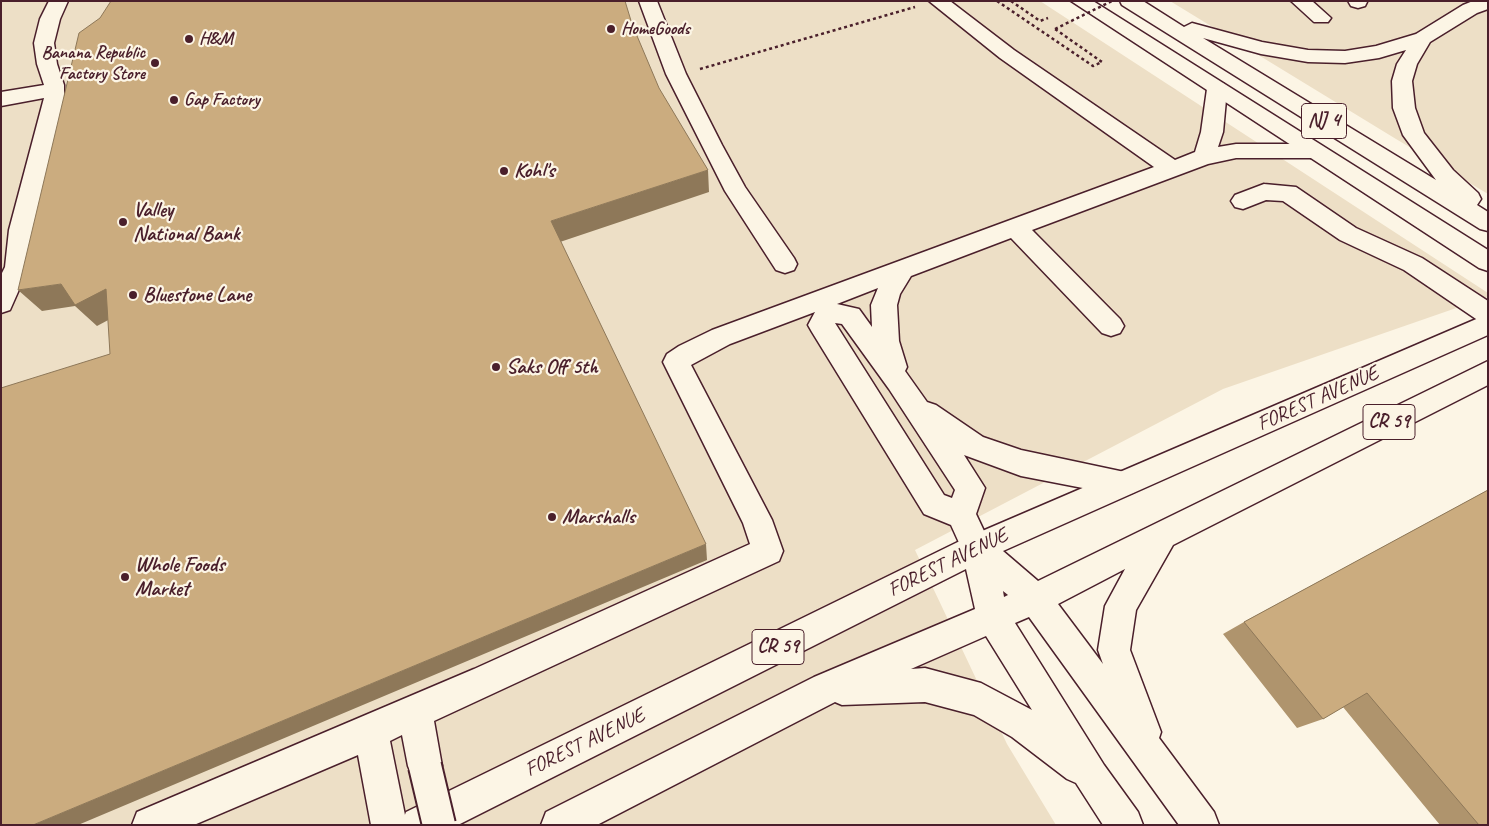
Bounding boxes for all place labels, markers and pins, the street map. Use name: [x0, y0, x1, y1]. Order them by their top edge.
place label: HomeGoods: [621, 18, 690, 40]
marker: HomeGoods: [605, 23, 617, 35]
place label: H&M: [199, 28, 233, 50]
marker: H&M: [183, 33, 195, 45]
place label: Banana Republic Factory Store: [41, 42, 145, 84]
marker: Banana Republic Factory Store: [149, 57, 161, 69]
place label: Gap Factory: [184, 89, 260, 111]
marker: Gap Factory: [168, 94, 180, 106]
place label: Kohl's: [514, 158, 555, 184]
marker: Kohl's: [498, 165, 510, 177]
place label: Valley National Bank: [133, 197, 240, 247]
marker: Valley National Bank: [117, 216, 129, 228]
place label: Bluestone Lane: [143, 282, 251, 308]
marker: Bluestone Lane: [127, 289, 139, 301]
place label: Saks Off 5th: [506, 354, 598, 380]
marker: Saks Off 5th: [490, 361, 502, 373]
place label: Marshalls: [562, 504, 635, 530]
marker: Marshalls: [546, 511, 558, 523]
place label: Whole Foods Market: [135, 552, 224, 602]
marker: Whole Foods Market: [119, 571, 131, 583]

